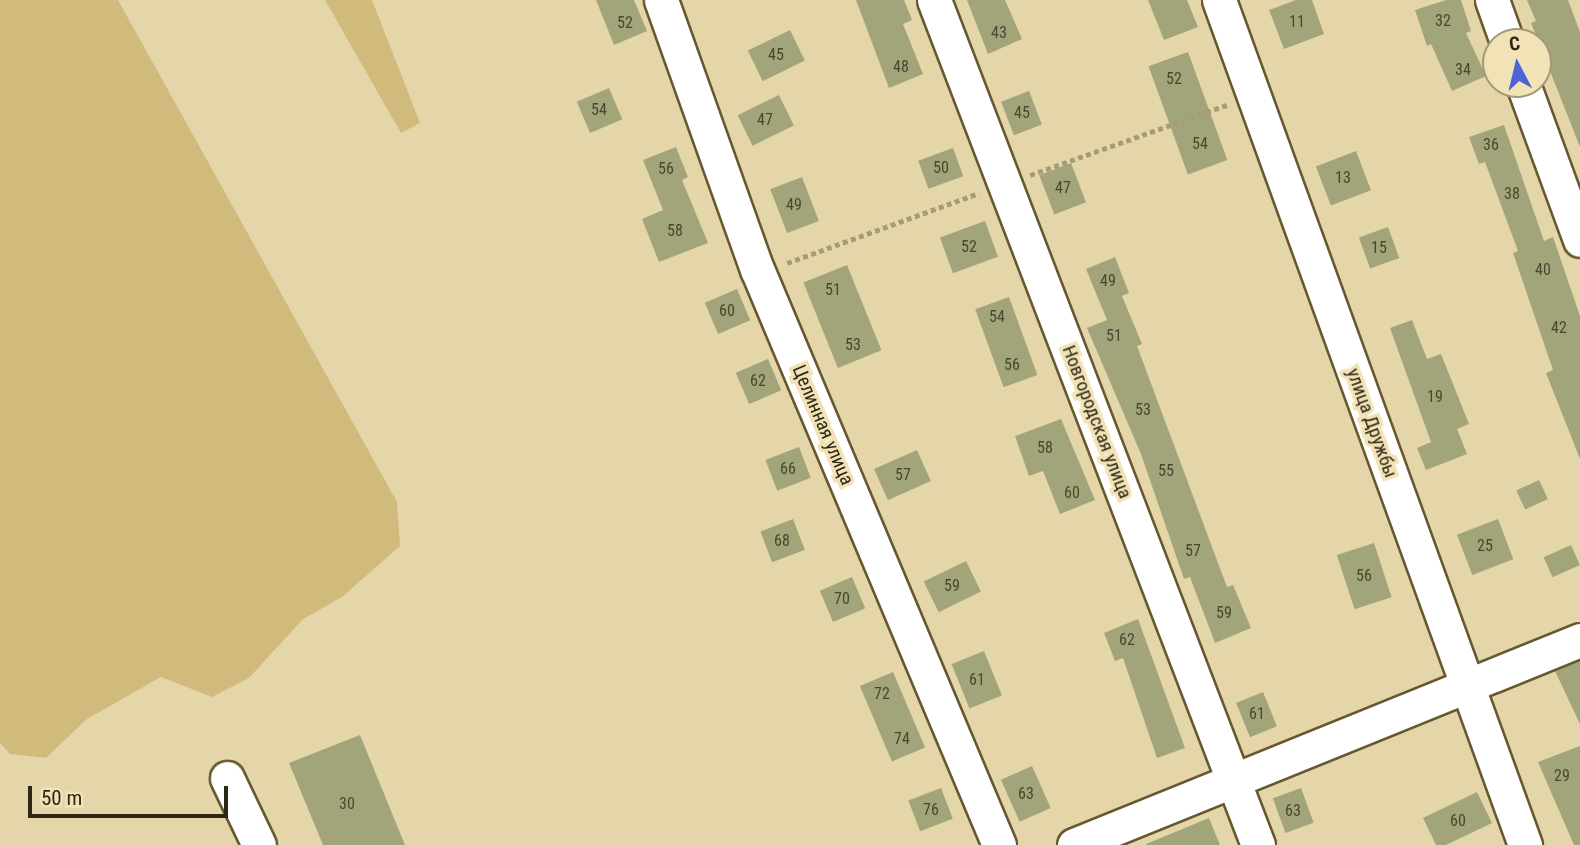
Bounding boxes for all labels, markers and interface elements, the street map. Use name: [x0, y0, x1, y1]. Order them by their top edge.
house number: 32: [1435, 11, 1451, 31]
house number: 11: [1289, 12, 1305, 32]
house number: 52: [617, 13, 633, 33]
house number: 43: [991, 23, 1007, 43]
north arrow: [1482, 28, 1552, 98]
text: С: [1508, 32, 1521, 56]
house number: 45: [768, 45, 784, 65]
house number: 48: [893, 57, 909, 77]
house number: 34: [1455, 60, 1471, 80]
house number: 52: [1166, 69, 1182, 89]
house number: 54: [591, 100, 607, 120]
house number: 45: [1014, 103, 1030, 123]
house number: 47: [757, 110, 773, 130]
house number: 54: [1192, 134, 1208, 154]
house number: 36: [1483, 135, 1499, 155]
house number: 50: [933, 158, 949, 178]
house number: 56: [658, 159, 674, 179]
house number: 13: [1335, 168, 1351, 188]
house number: 47: [1055, 178, 1071, 198]
house number: 38: [1504, 184, 1520, 204]
house number: 49: [786, 195, 802, 215]
house number: 58: [667, 221, 683, 241]
house number: 52: [961, 237, 977, 257]
house number: 15: [1371, 238, 1387, 258]
house number: 40: [1535, 260, 1551, 280]
house number: 49: [1100, 271, 1116, 291]
house number: 51: [825, 280, 841, 300]
house number: 60: [719, 301, 735, 321]
house number: 54: [989, 307, 1005, 327]
house number: 42: [1551, 318, 1567, 338]
house number: 51: [1106, 326, 1122, 346]
house number: 53: [845, 335, 861, 355]
street label: Новгородская улица: [1057, 342, 1137, 502]
house number: 56: [1004, 355, 1020, 375]
street label: Целинная улица: [787, 361, 859, 489]
street label: улица Дружбы: [1342, 365, 1402, 481]
house number: 62: [750, 371, 766, 391]
house number: 19: [1427, 387, 1443, 407]
house number: 53: [1135, 400, 1151, 420]
house number: 58: [1037, 438, 1053, 458]
house number: 66: [780, 459, 796, 479]
house number: 55: [1158, 461, 1174, 481]
house number: 57: [895, 465, 911, 485]
house number: 60: [1064, 483, 1080, 503]
house number: 68: [774, 531, 790, 551]
house number: 25: [1477, 536, 1493, 556]
house number: 57: [1185, 541, 1201, 561]
house number: 56: [1356, 566, 1372, 586]
house number: 59: [944, 576, 960, 596]
house number: 70: [834, 589, 850, 609]
house number: 59: [1216, 603, 1232, 623]
house number: 62: [1119, 630, 1135, 650]
house number: 61: [969, 670, 985, 690]
house number: 72: [874, 684, 890, 704]
house number: 61: [1249, 704, 1265, 724]
house number: 74: [894, 729, 910, 749]
house number: 29: [1554, 766, 1570, 786]
scale bar: [32, 772, 231, 816]
house number: 63: [1018, 784, 1034, 804]
text: 50 m: [41, 786, 82, 810]
house number: 30: [339, 794, 355, 814]
house number: 76: [923, 800, 939, 820]
house number: 63: [1285, 801, 1301, 821]
house number: 60: [1450, 811, 1466, 831]

